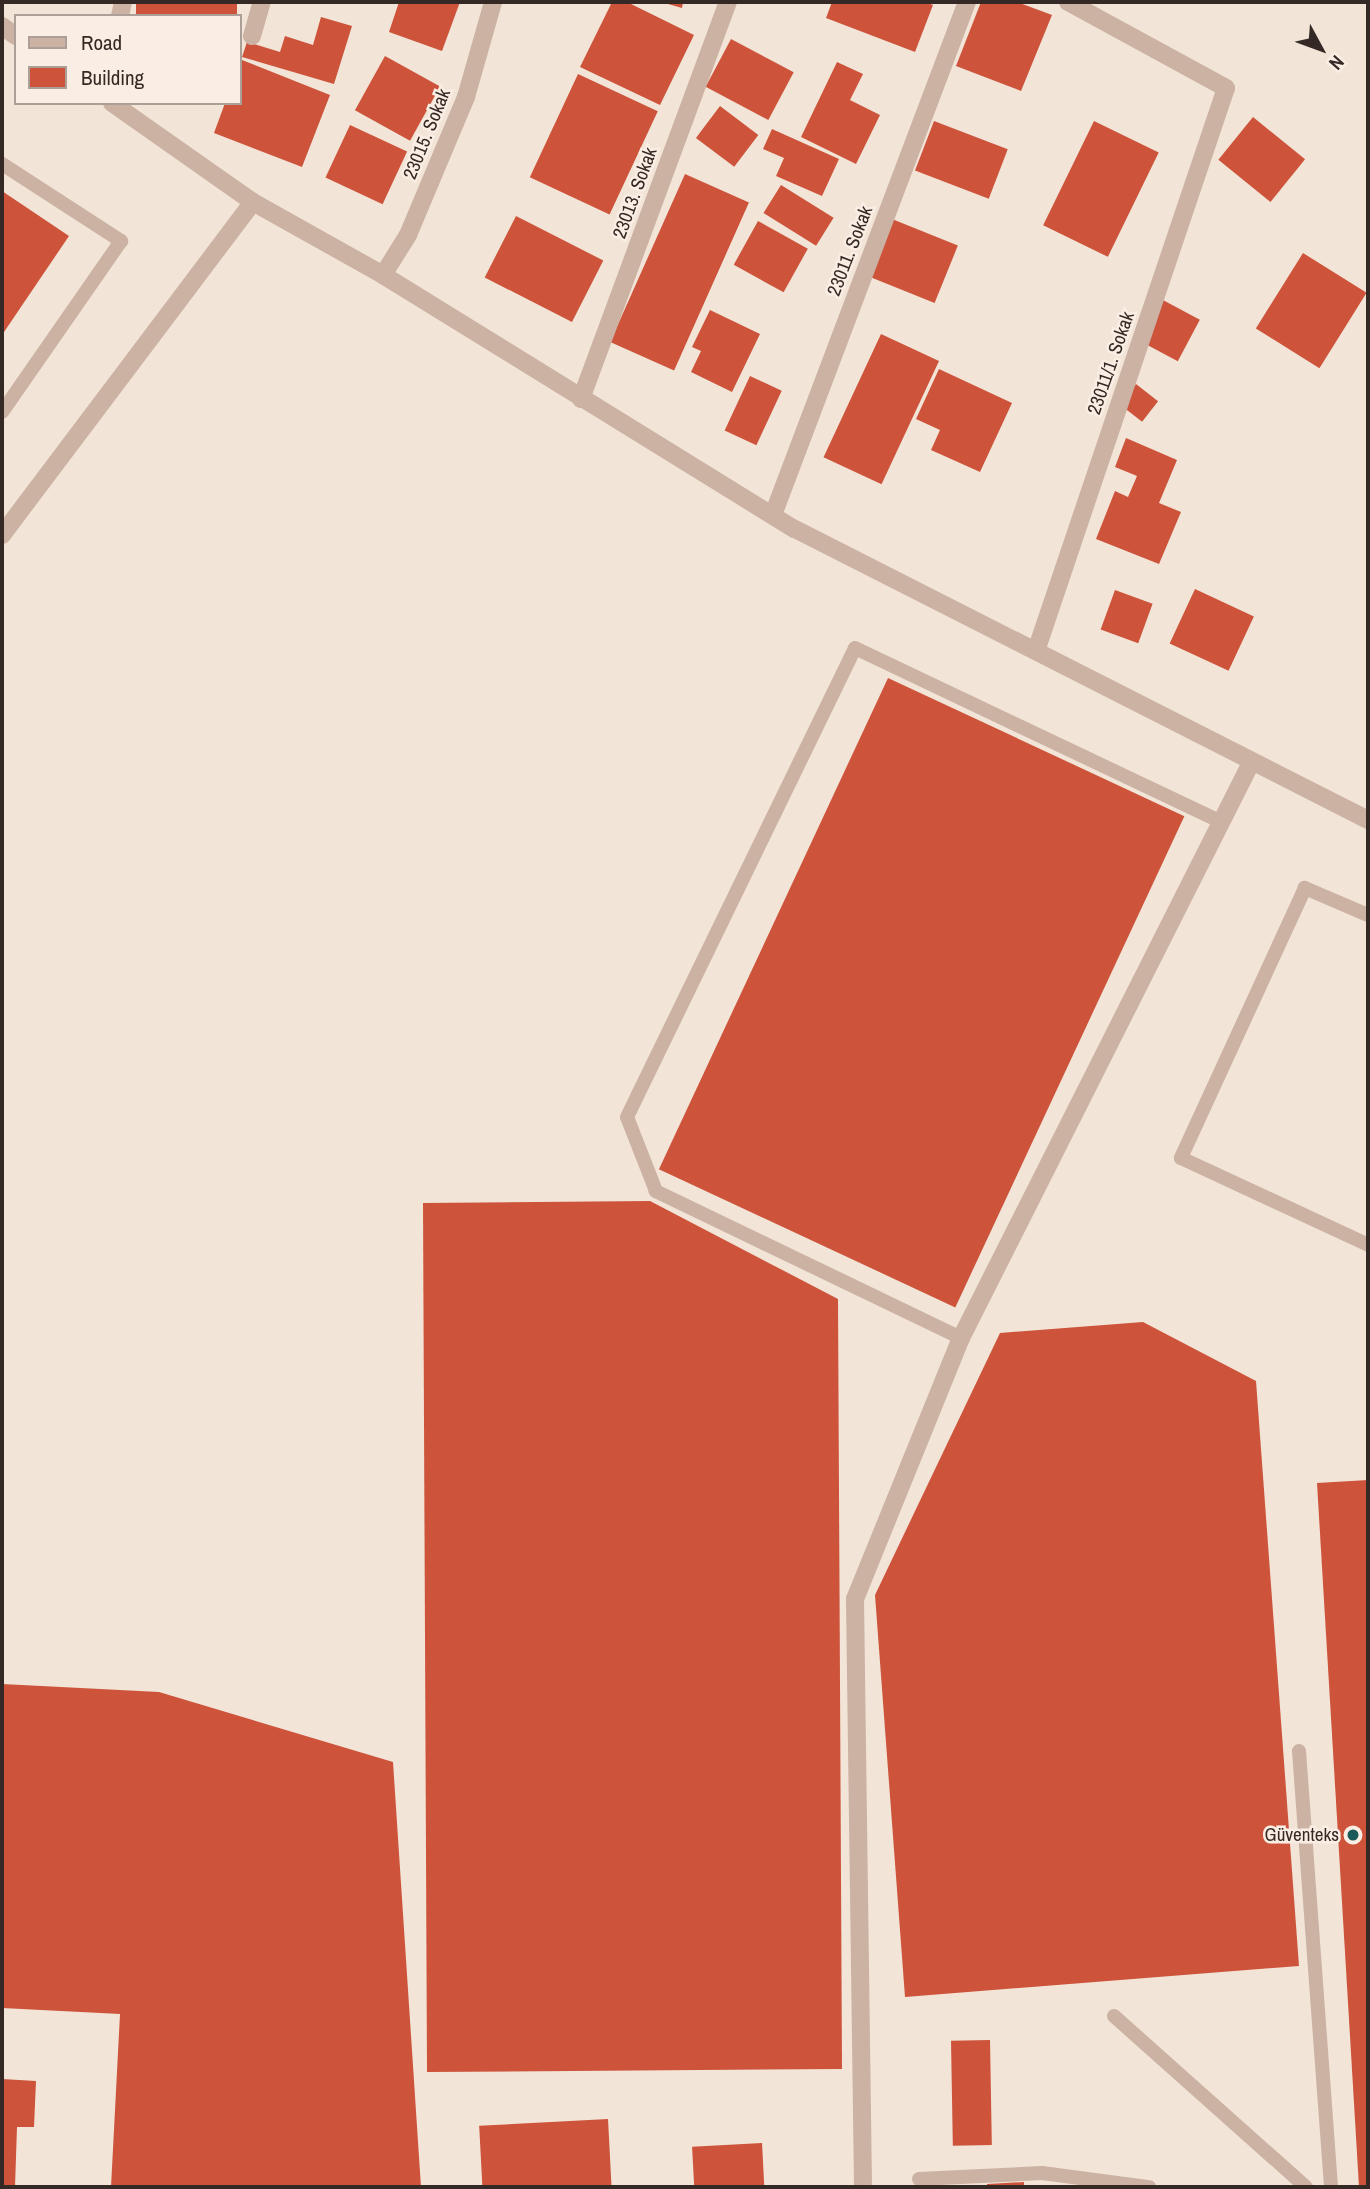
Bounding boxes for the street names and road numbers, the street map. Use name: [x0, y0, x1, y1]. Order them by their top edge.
street label: 23015. Sokak: [399, 86, 455, 182]
street label: 23013. Sokak: [608, 144, 662, 242]
street label: 23011. Sokak: [822, 203, 878, 299]
street label: 23011/1. Sokak: [1083, 309, 1139, 417]

